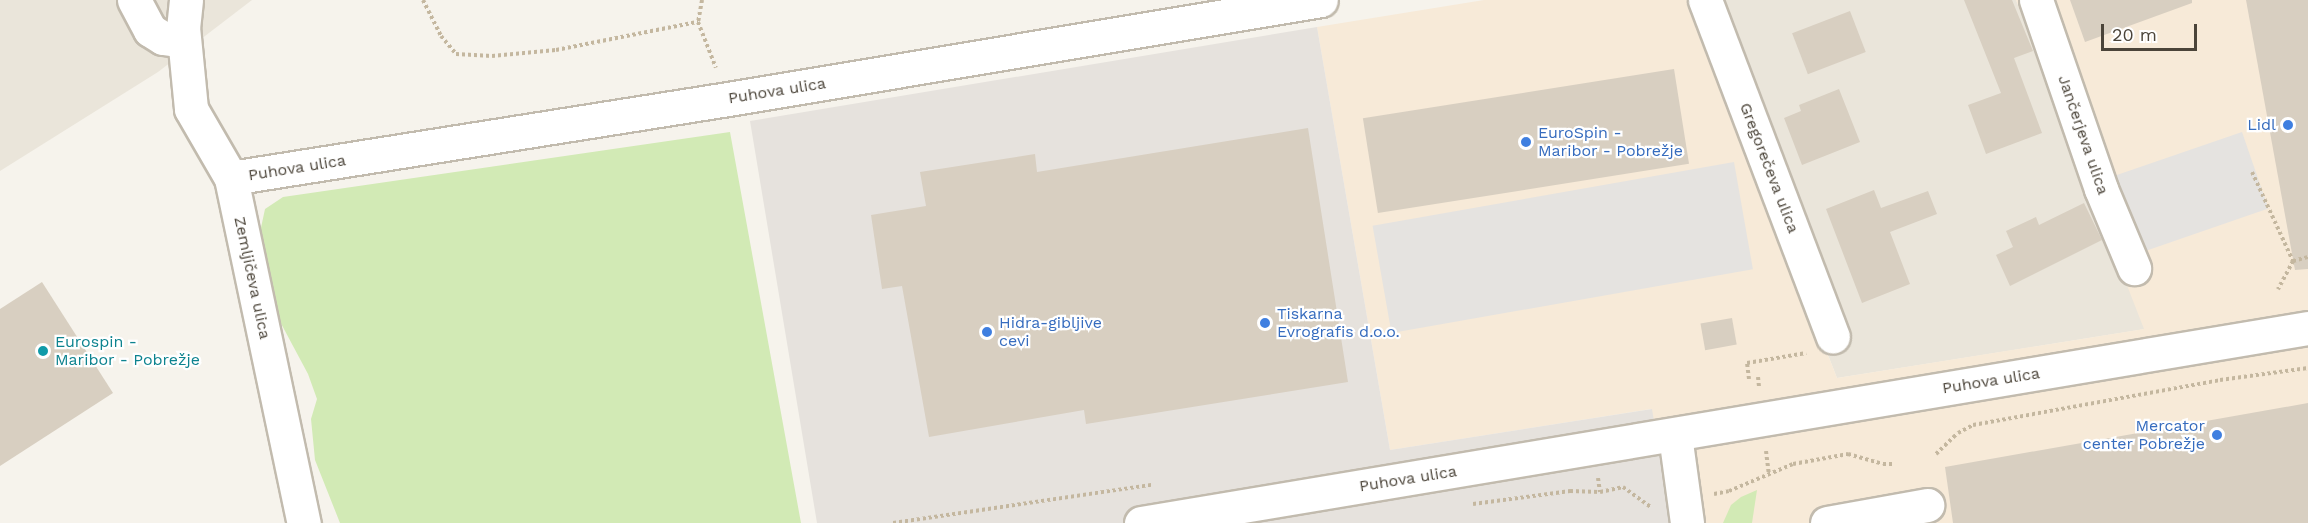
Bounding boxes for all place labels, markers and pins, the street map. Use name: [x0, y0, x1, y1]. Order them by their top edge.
place label: Lidl: [2247, 115, 2276, 135]
marker: Lidl: [2281, 118, 2295, 132]
place label: EuroSpin - Maribor - Pobrežje: [1538, 123, 1683, 161]
marker: EuroSpin - Maribor - Pobrežje: [1519, 135, 1533, 149]
place label: Tiskarna Evrografis d.o.o.: [1277, 304, 1400, 342]
place label: Hidra-gibljive cevi: [999, 313, 1102, 351]
marker: Tiskarna Evrografis d.o.o.: [1258, 316, 1272, 330]
marker: Hidra-gibljive cevi: [980, 325, 994, 339]
place label: Eurospin - Maribor - Pobrežje: [55, 332, 200, 370]
marker: Eurospin - Maribor - Pobrežje: [36, 344, 50, 358]
place label: Mercator center Pobrežje: [2082, 416, 2205, 454]
marker: Mercator center Pobrežje: [2210, 428, 2224, 442]

